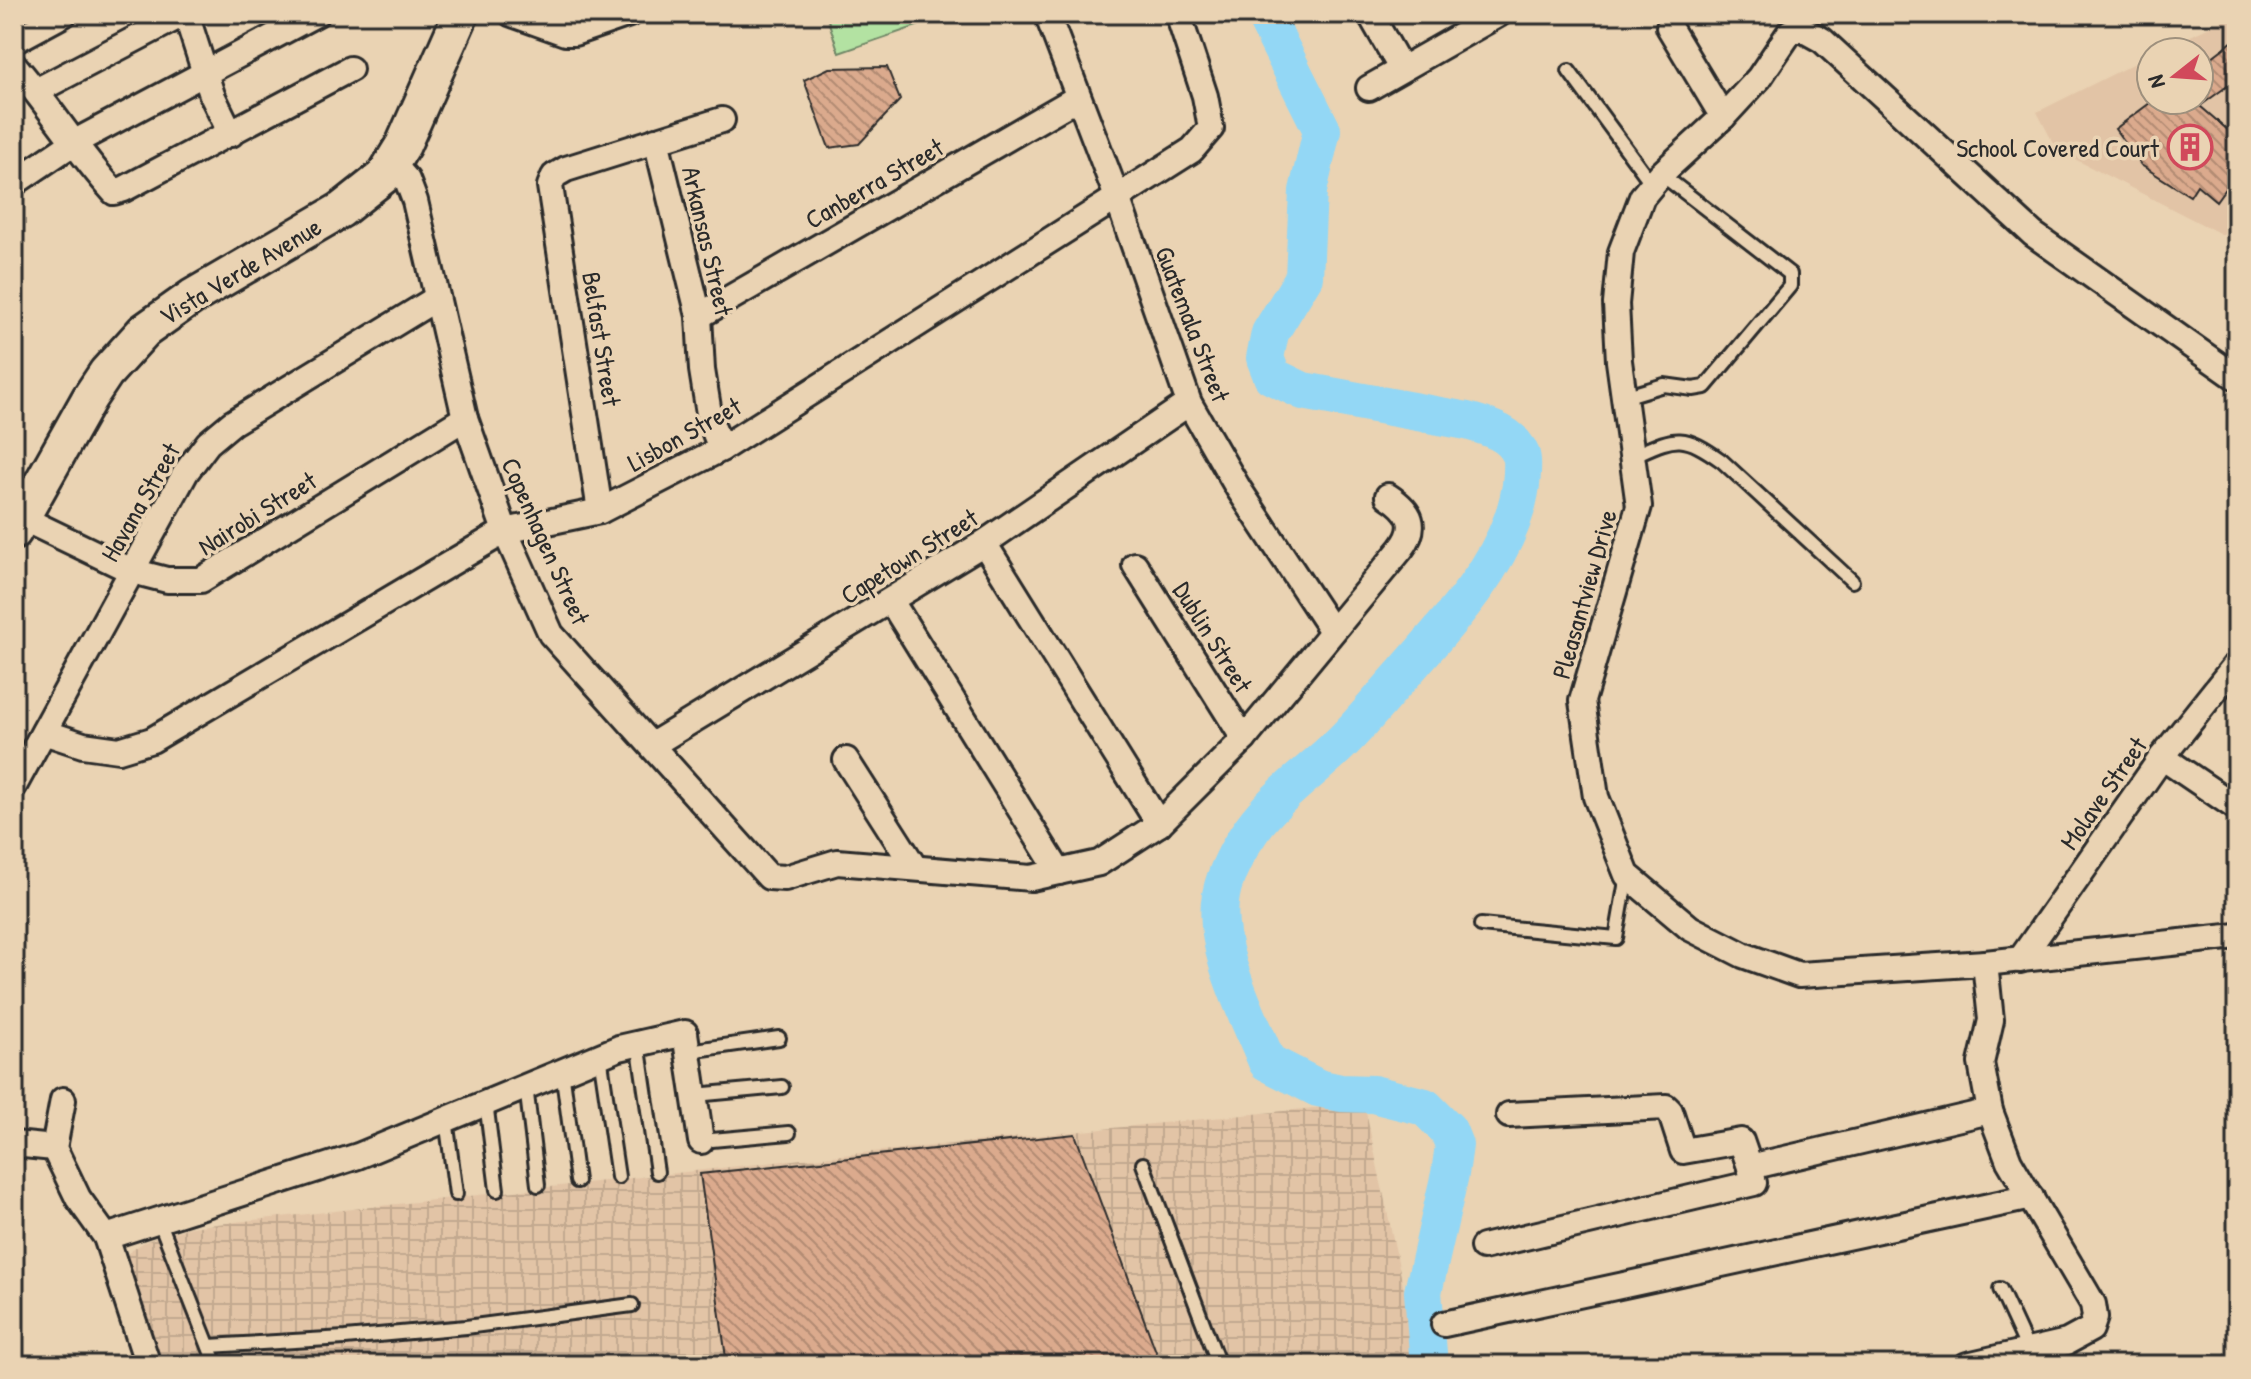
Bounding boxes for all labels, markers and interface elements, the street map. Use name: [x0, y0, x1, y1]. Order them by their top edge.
north arrow: [2135, 36, 2215, 116]
text: N: [2140, 72, 2172, 92]
building icon: School Covered Court: [2166, 123, 2214, 171]
street label: Canberra Street: [799, 129, 950, 237]
place label: School Covered Court: [1956, 130, 2160, 165]
street label: Arkansas Street: [674, 163, 742, 320]
street label: Vista Verde Avenue: [153, 209, 327, 333]
street label: Guatemala Street: [1147, 241, 1239, 408]
street label: Belfast Street: [574, 269, 630, 410]
street label: Lisbon Street: [621, 388, 748, 480]
street label: Havana Street: [92, 435, 189, 568]
street label: Copenhagen Street: [494, 452, 599, 631]
street label: Nairobi Street: [191, 462, 324, 563]
street label: Capetown Street: [834, 499, 985, 612]
street label: Pleasantview Drive: [1543, 505, 1625, 683]
street label: Dublin Street: [1165, 575, 1261, 700]
street label: Molave Street: [2051, 729, 2155, 856]

